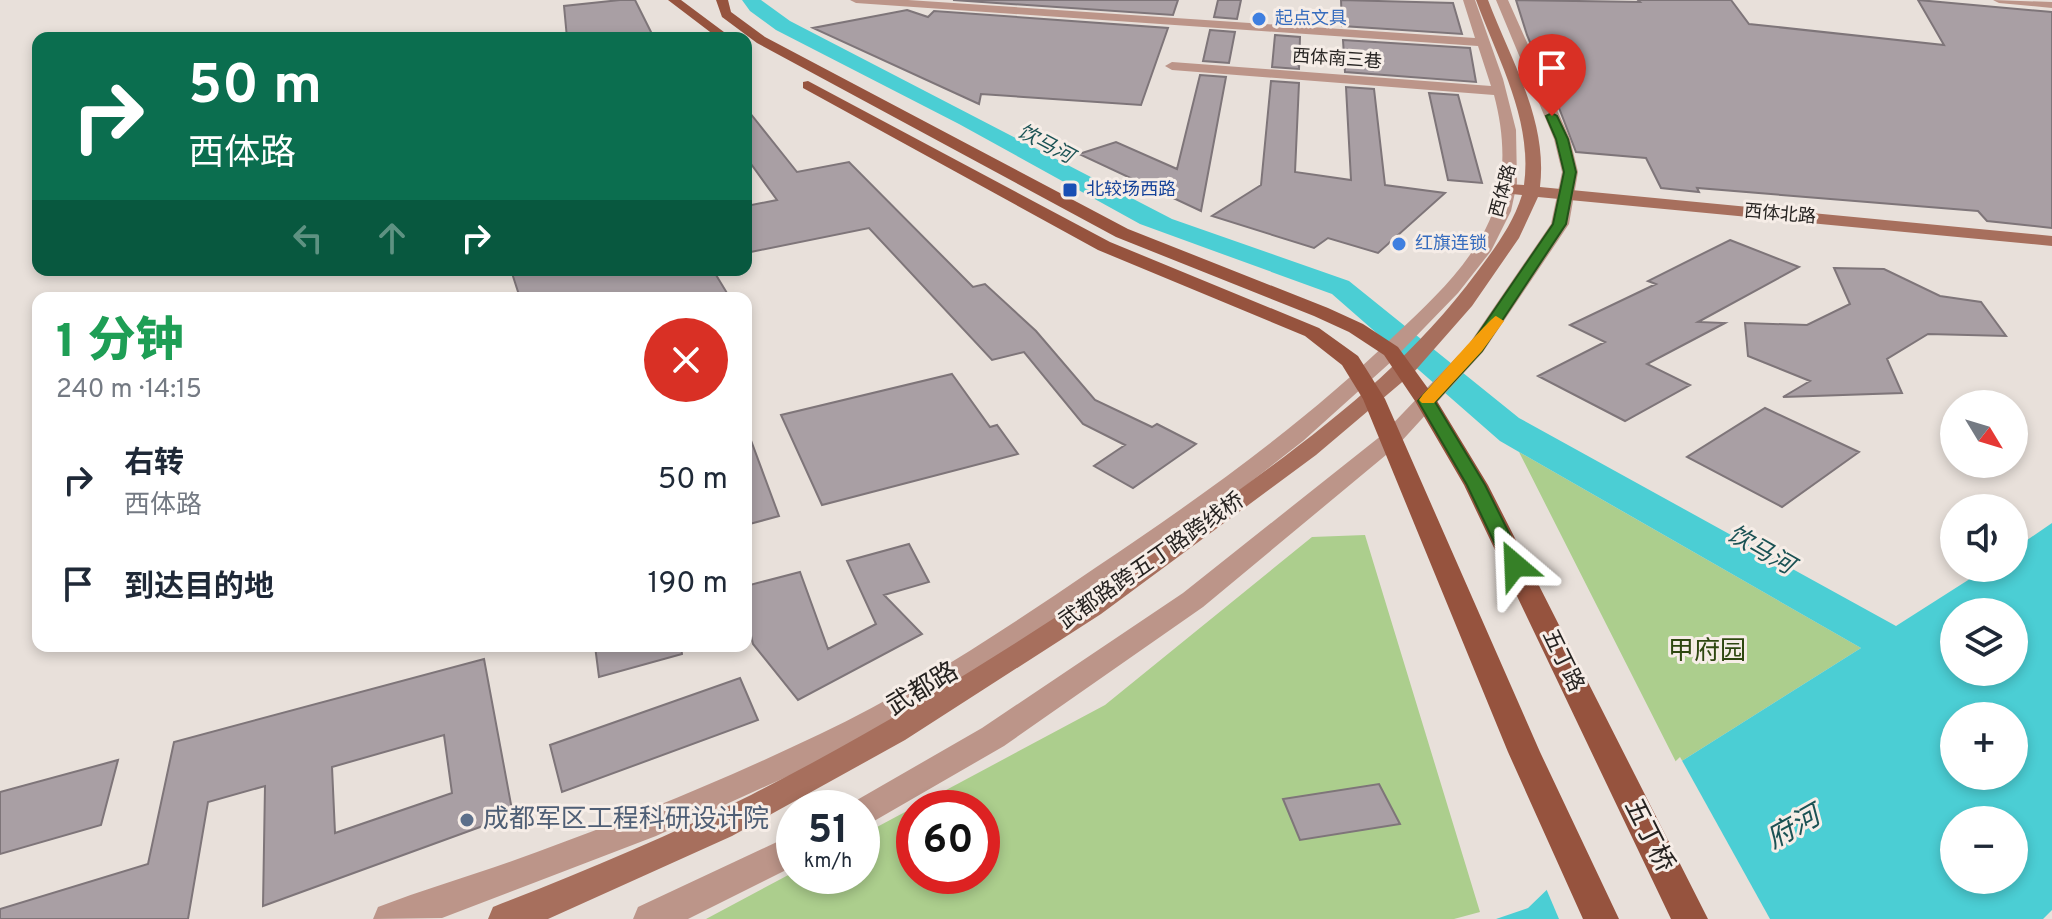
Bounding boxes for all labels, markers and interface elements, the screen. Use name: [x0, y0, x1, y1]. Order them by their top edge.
place label: 起点文具: [1275, 8, 1347, 31]
marker: 起点文具: [1250, 10, 1268, 28]
pin: [1518, 34, 1586, 116]
street label: 西体南三巷: [1291, 45, 1383, 75]
icon: arrive: [1530, 46, 1574, 90]
text: 50 m: [188, 53, 322, 123]
icon: right: [56, 64, 160, 168]
water label: 饮马河: [1012, 119, 1081, 172]
text: 西体路: [188, 132, 296, 178]
street label: 西体路: [1486, 162, 1522, 220]
place label: 北较场西路: [1086, 179, 1176, 202]
marker: 北较场西路: [1061, 181, 1079, 199]
street label: 西体北路: [1743, 200, 1817, 230]
icon: left: [286, 216, 330, 260]
icon: ahead: [370, 216, 414, 260]
icon: right: [454, 216, 498, 260]
place label: 红旗连锁: [1415, 233, 1487, 256]
marker: 红旗连锁: [1390, 235, 1408, 253]
text: 1 分钟: [56, 314, 184, 374]
button: close: [644, 318, 728, 402]
text: 240 m · 14:15: [56, 374, 202, 407]
north arrow: [1940, 390, 2028, 478]
map controls: [1940, 390, 2028, 894]
text: 右转: [124, 446, 184, 483]
icon: right: [56, 458, 100, 502]
text: 50 m: [658, 462, 728, 499]
street label: 武都路跨五丁路跨线桥: [1054, 488, 1250, 636]
text: 西体路: [124, 490, 202, 523]
button: sound: [1940, 494, 2028, 582]
water label: 饮马河: [1721, 520, 1802, 584]
position arrow: [1473, 523, 1557, 607]
icon: arrive: [56, 562, 100, 606]
text: 190 m: [647, 566, 728, 603]
text: 到达目的地: [124, 570, 274, 607]
button: layers: [1940, 598, 2028, 686]
street label: 五丁路: [1535, 625, 1589, 697]
park label: 甲府园: [1668, 636, 1746, 669]
street label: 武都路: [881, 656, 965, 724]
button: +: [1940, 702, 2028, 790]
speed limit sign: 60: [896, 790, 1000, 894]
street label: 五丁桥: [1616, 794, 1680, 878]
water label: 府河: [1761, 797, 1832, 858]
place label: 成都军区工程科研设计院: [483, 804, 769, 837]
button: −: [1940, 806, 2028, 894]
text: 51: [808, 807, 848, 857]
marker: 成都军区工程科研设计院: [458, 811, 476, 829]
text: km/h: [804, 849, 852, 875]

